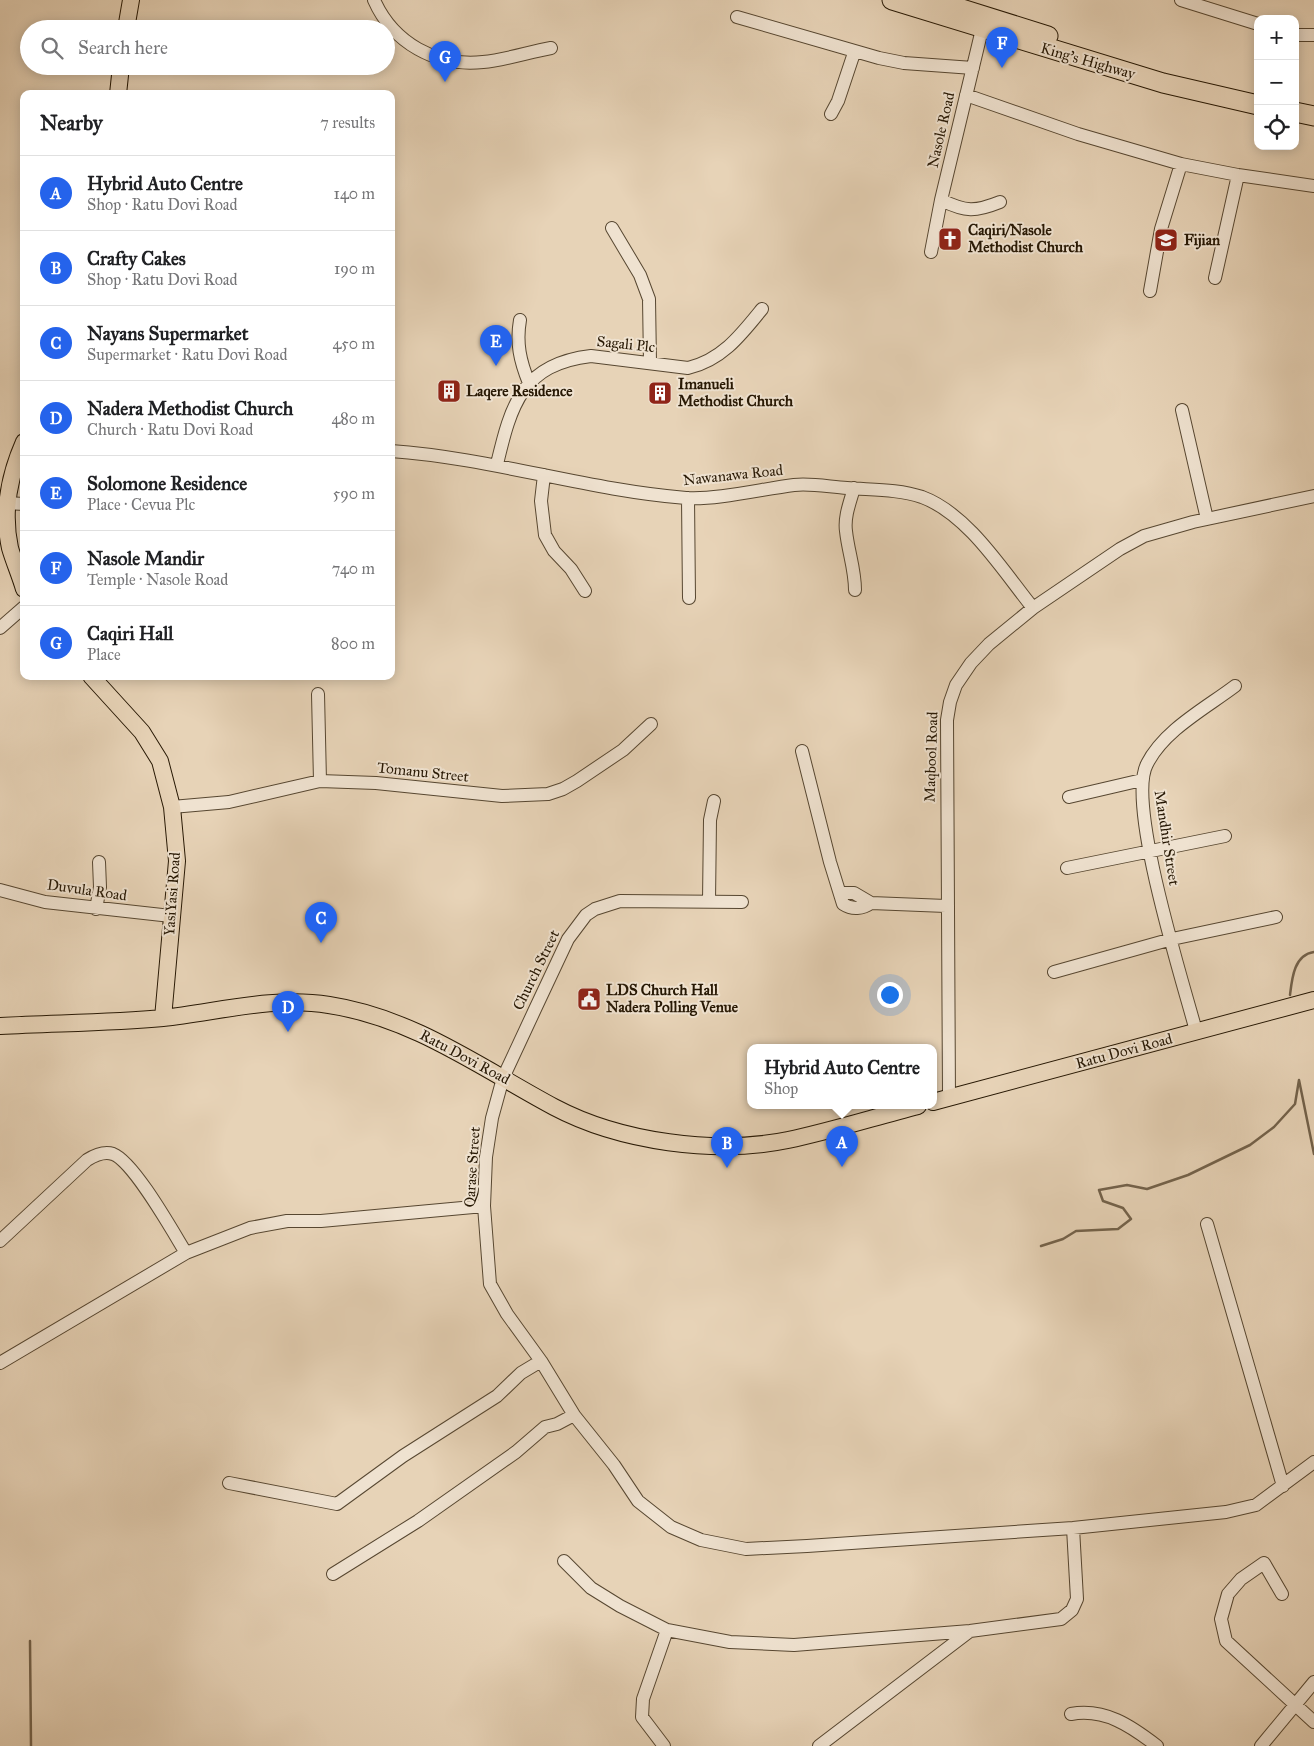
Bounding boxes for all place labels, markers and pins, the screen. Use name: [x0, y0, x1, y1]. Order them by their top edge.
pin: F: [986, 27, 1018, 68]
pin: G: [429, 41, 461, 82]
place label: Caqiri/Nasole Methodist Church: [968, 221, 1084, 256]
church icon: Caqiri/Nasole Methodist Church: [937, 226, 963, 252]
school or university icon: Fijian: [1153, 227, 1179, 253]
place label: Fijian: [1184, 231, 1221, 250]
pin: E: [480, 325, 512, 366]
place label: Imanueli Methodist Church: [678, 375, 794, 410]
building icon: Laqere Residence: [436, 378, 462, 404]
building icon: Imanueli Methodist Church: [647, 380, 673, 406]
place label: Laqere Residence: [466, 382, 573, 401]
pin: C: [305, 902, 337, 943]
place label: LDS Church Hall Nadera Polling Venue: [606, 981, 739, 1017]
public building icon: LDS Church Hall Nadera Polling Venue: [576, 986, 602, 1012]
pin: D: [272, 991, 304, 1032]
pin: A: [826, 1126, 858, 1167]
pin: B: [711, 1127, 743, 1168]

